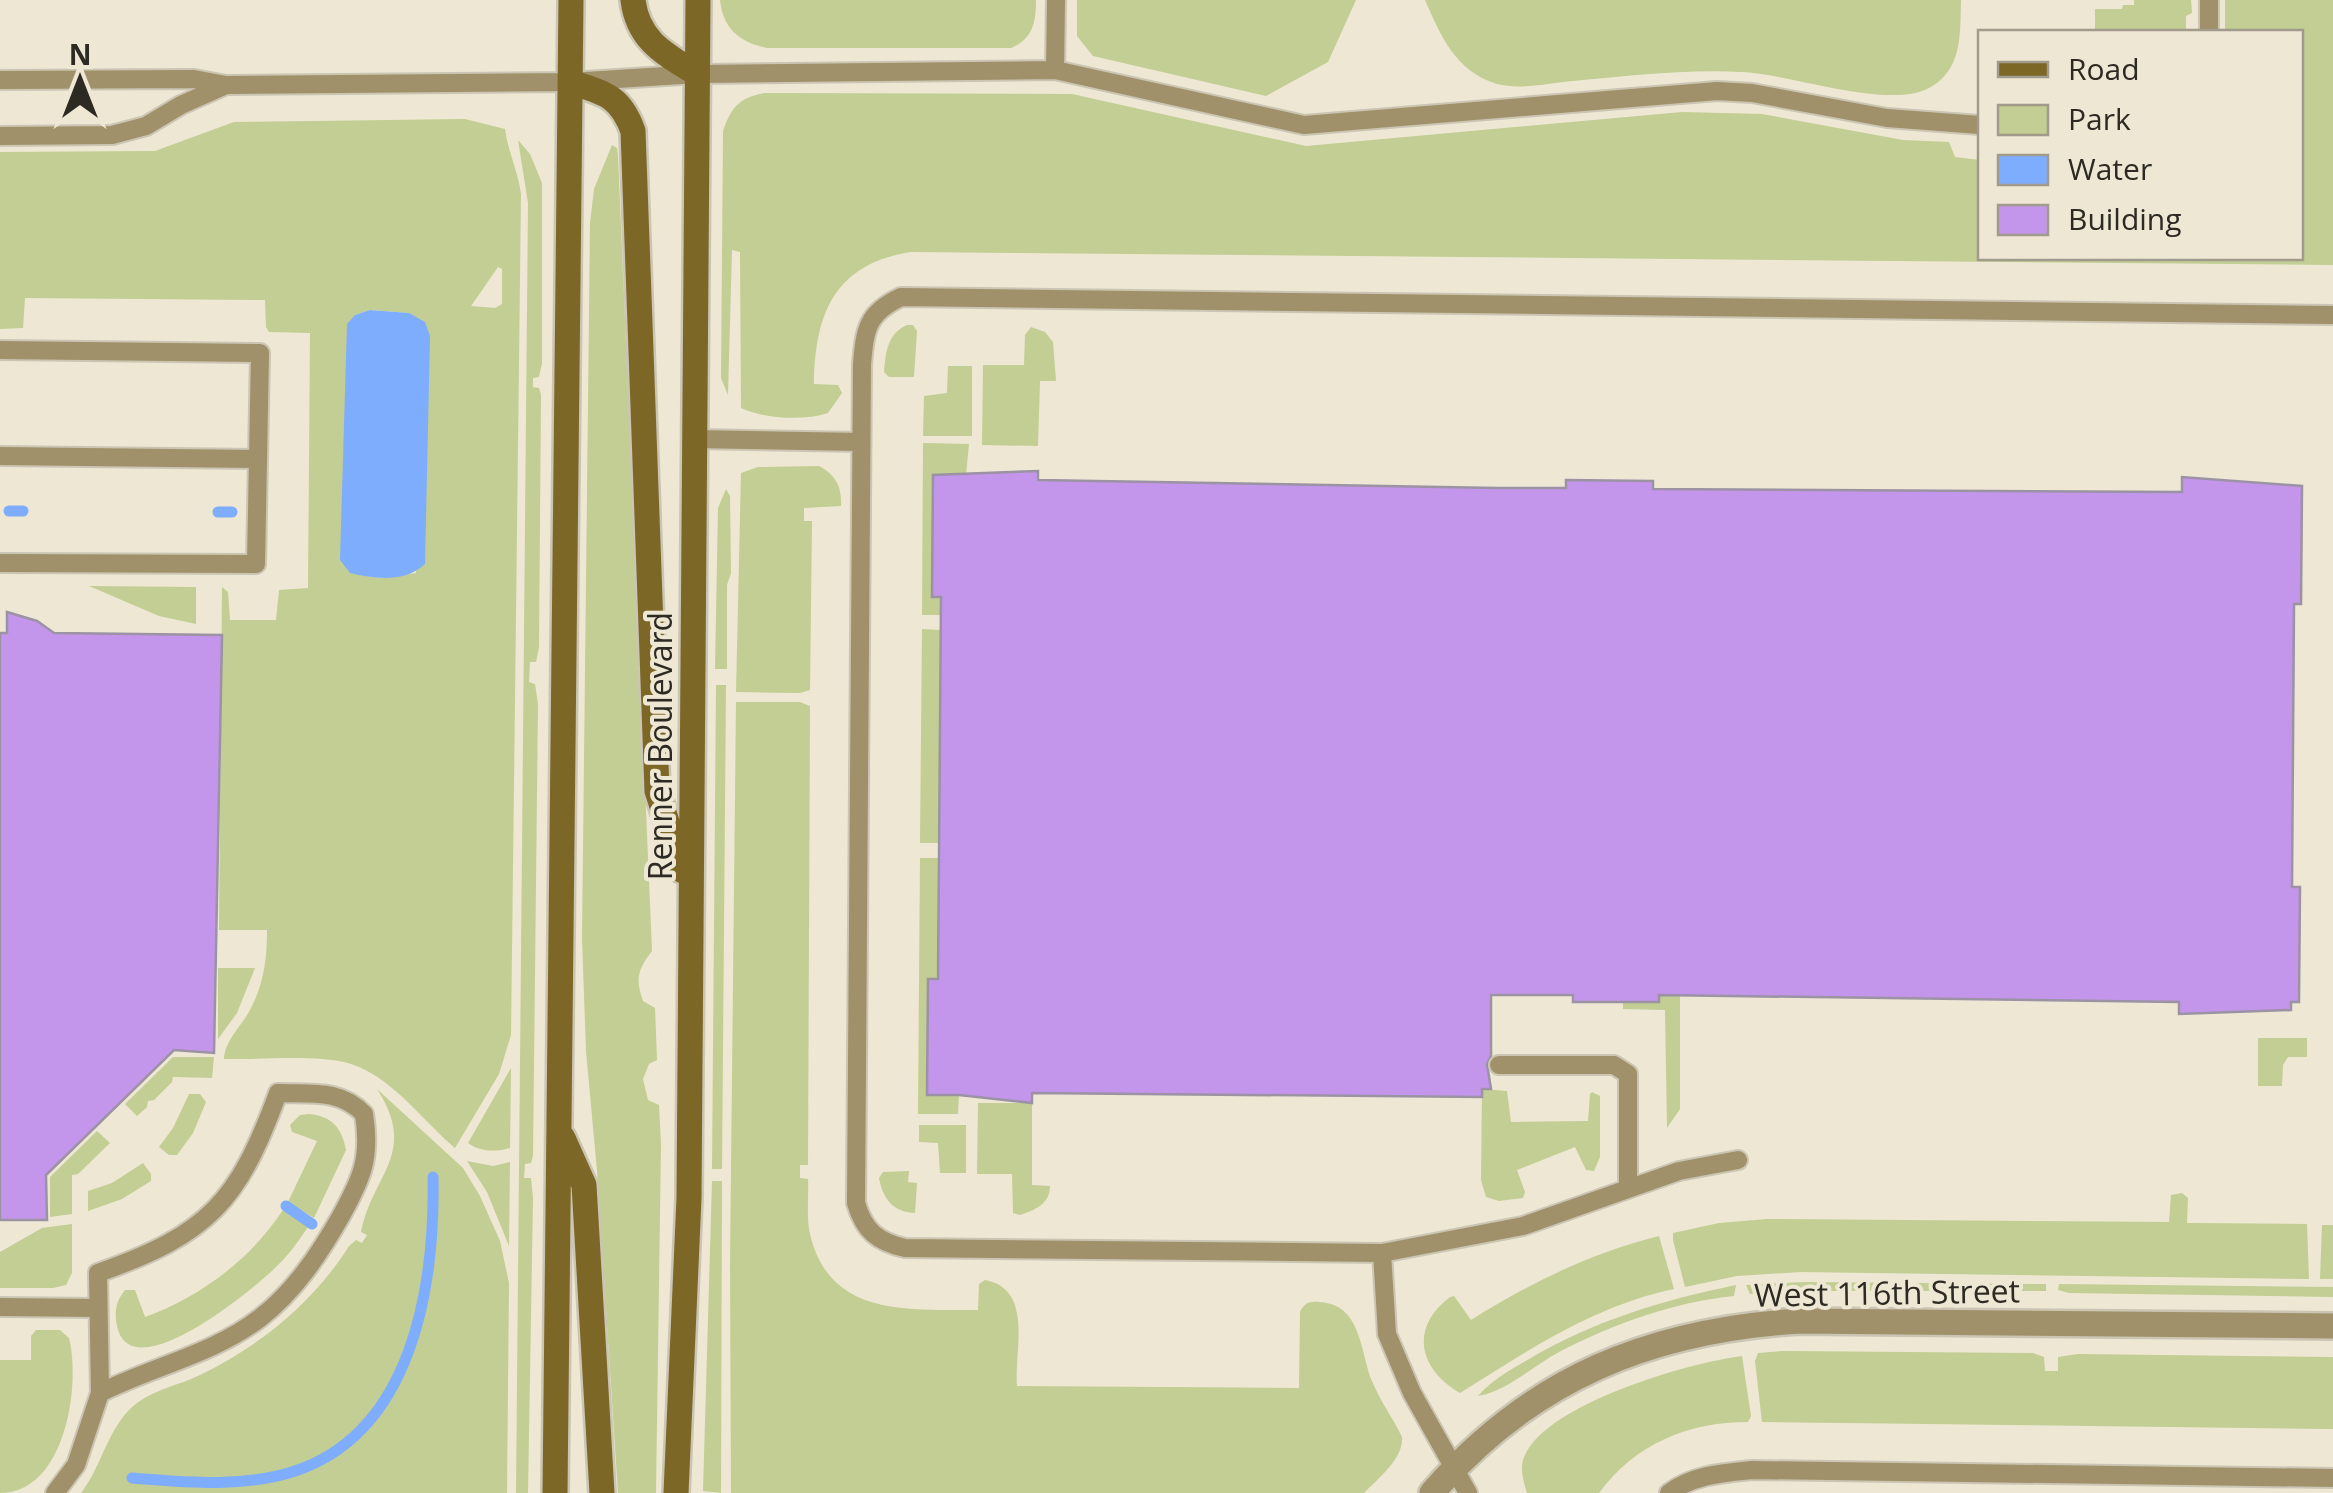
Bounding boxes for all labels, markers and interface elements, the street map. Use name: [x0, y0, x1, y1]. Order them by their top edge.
north arrow: [30, 30, 130, 130]
legend: [1978, 30, 2303, 260]
text: N: [69, 35, 91, 73]
text: Road: [2068, 48, 2140, 89]
text: Park: [2068, 98, 2131, 139]
text: Water: [2068, 148, 2152, 189]
text: Building: [2068, 198, 2182, 239]
street label: Renner Boulevard: [638, 612, 681, 880]
street label: West 116th Street: [1754, 1268, 2020, 1316]

